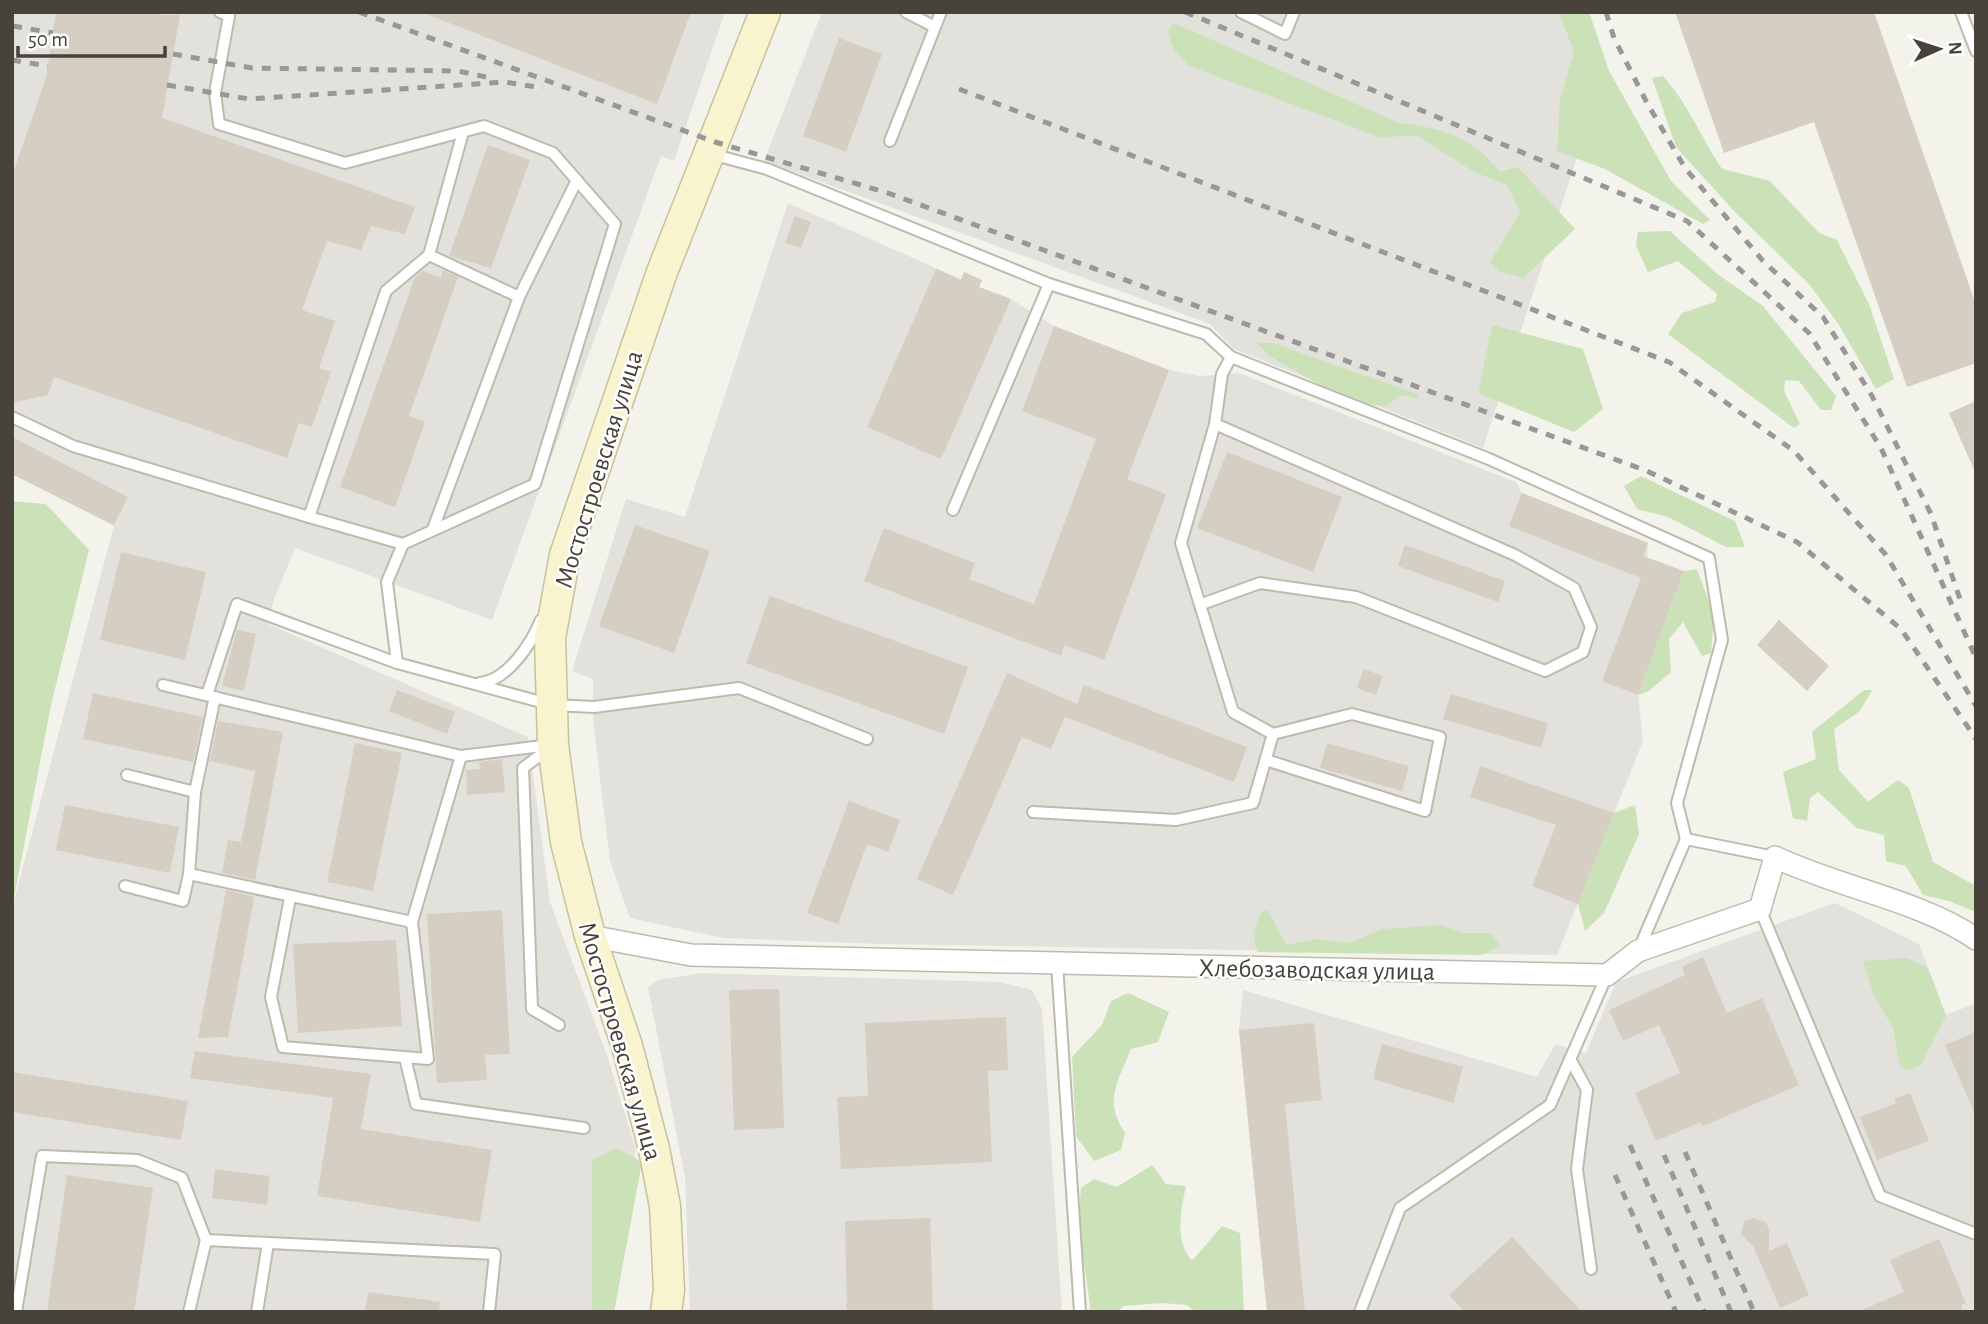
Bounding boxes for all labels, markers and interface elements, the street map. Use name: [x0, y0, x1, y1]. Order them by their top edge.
scale bar: [18, 14, 164, 58]
north arrow: [1904, 14, 1974, 84]
text: 50 m: [28, 29, 68, 50]
text: N: [1945, 41, 1964, 55]
street label: Мостостроевская улица: [550, 347, 648, 591]
street label: Мостостроевская улица: [574, 919, 667, 1164]
street label: Хлебозаводская улица: [1199, 955, 1435, 985]

